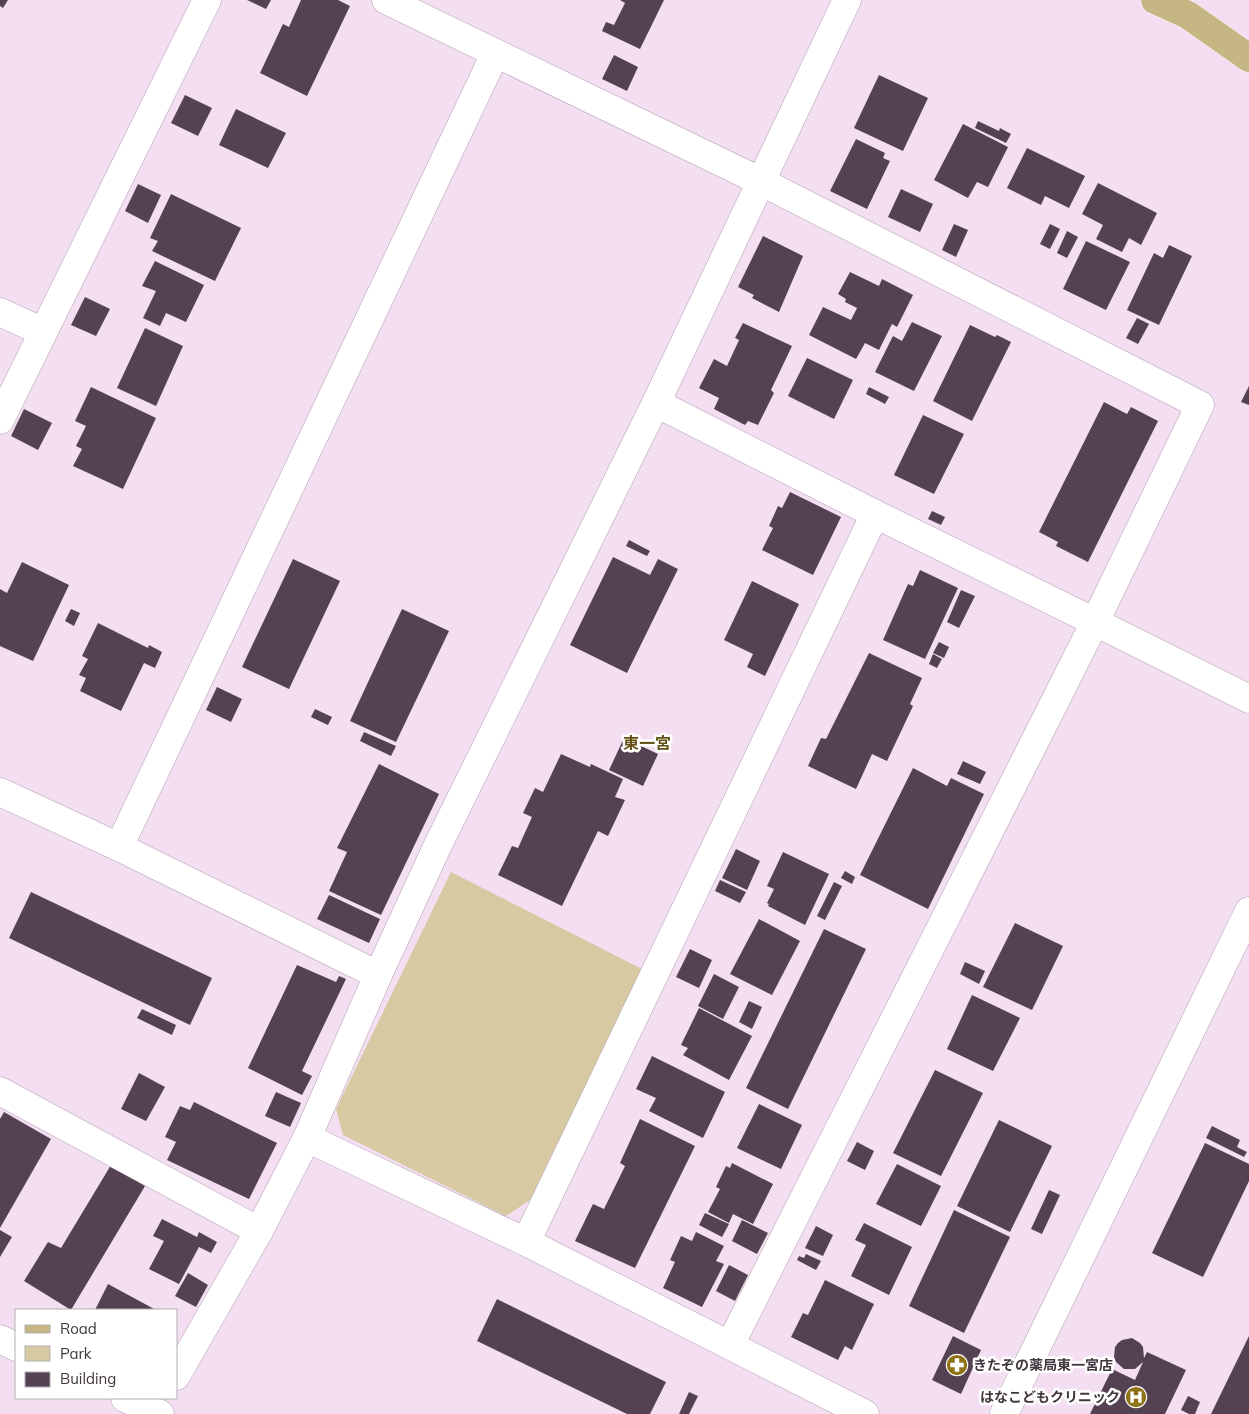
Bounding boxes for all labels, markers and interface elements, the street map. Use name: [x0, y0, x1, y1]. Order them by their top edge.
district label: 東一宮: [623, 733, 671, 753]
legend: [15, 1309, 178, 1399]
text: Road: [60, 1319, 97, 1338]
text: Park: [60, 1344, 92, 1363]
pharmacy icon: きたぞの薬局東一宮店: [945, 1353, 969, 1377]
place label: きたぞの薬局東一宮店: [973, 1356, 1113, 1374]
text: Building: [60, 1369, 116, 1388]
hospital icon: はなこどもクリニック: [1124, 1385, 1148, 1409]
place label: はなこどもクリニック: [980, 1388, 1120, 1406]

